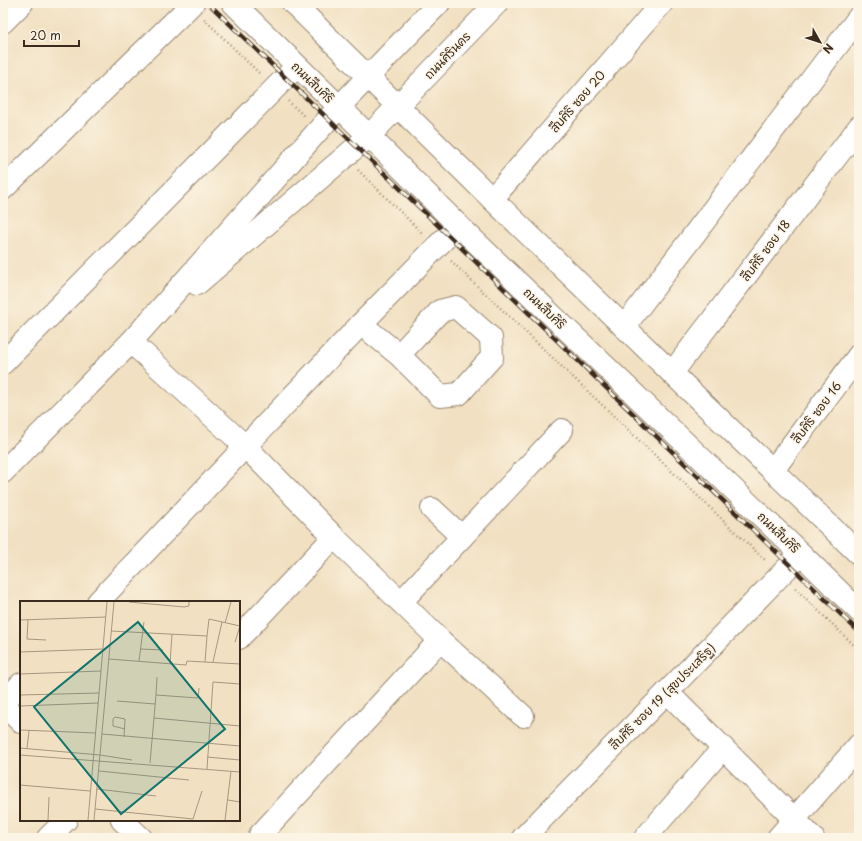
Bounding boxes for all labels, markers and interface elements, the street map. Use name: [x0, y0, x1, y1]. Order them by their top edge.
scale bar: [24, 22, 79, 48]
north arrow: [800, 22, 840, 62]
text: 20 m: [30, 26, 61, 44]
street label: ถนนศิรินคร: [420, 27, 474, 83]
text: N: [819, 40, 838, 58]
street label: ถนนสืบศิริ: [288, 57, 339, 107]
street label: สืบศิริ ซอย 20: [545, 66, 609, 136]
street label: สืบศิริ ซอย 18: [736, 216, 794, 284]
street label: ถนนสืบศิริ: [520, 283, 571, 333]
street label: สืบศิริ ซอย 16: [787, 377, 845, 447]
street label: ถนนสืบศิริ: [754, 507, 805, 557]
inset map: [20, 601, 240, 821]
street label: สืบศิริ ซอย 19 (สุขประเสริฐ): [605, 639, 720, 754]

